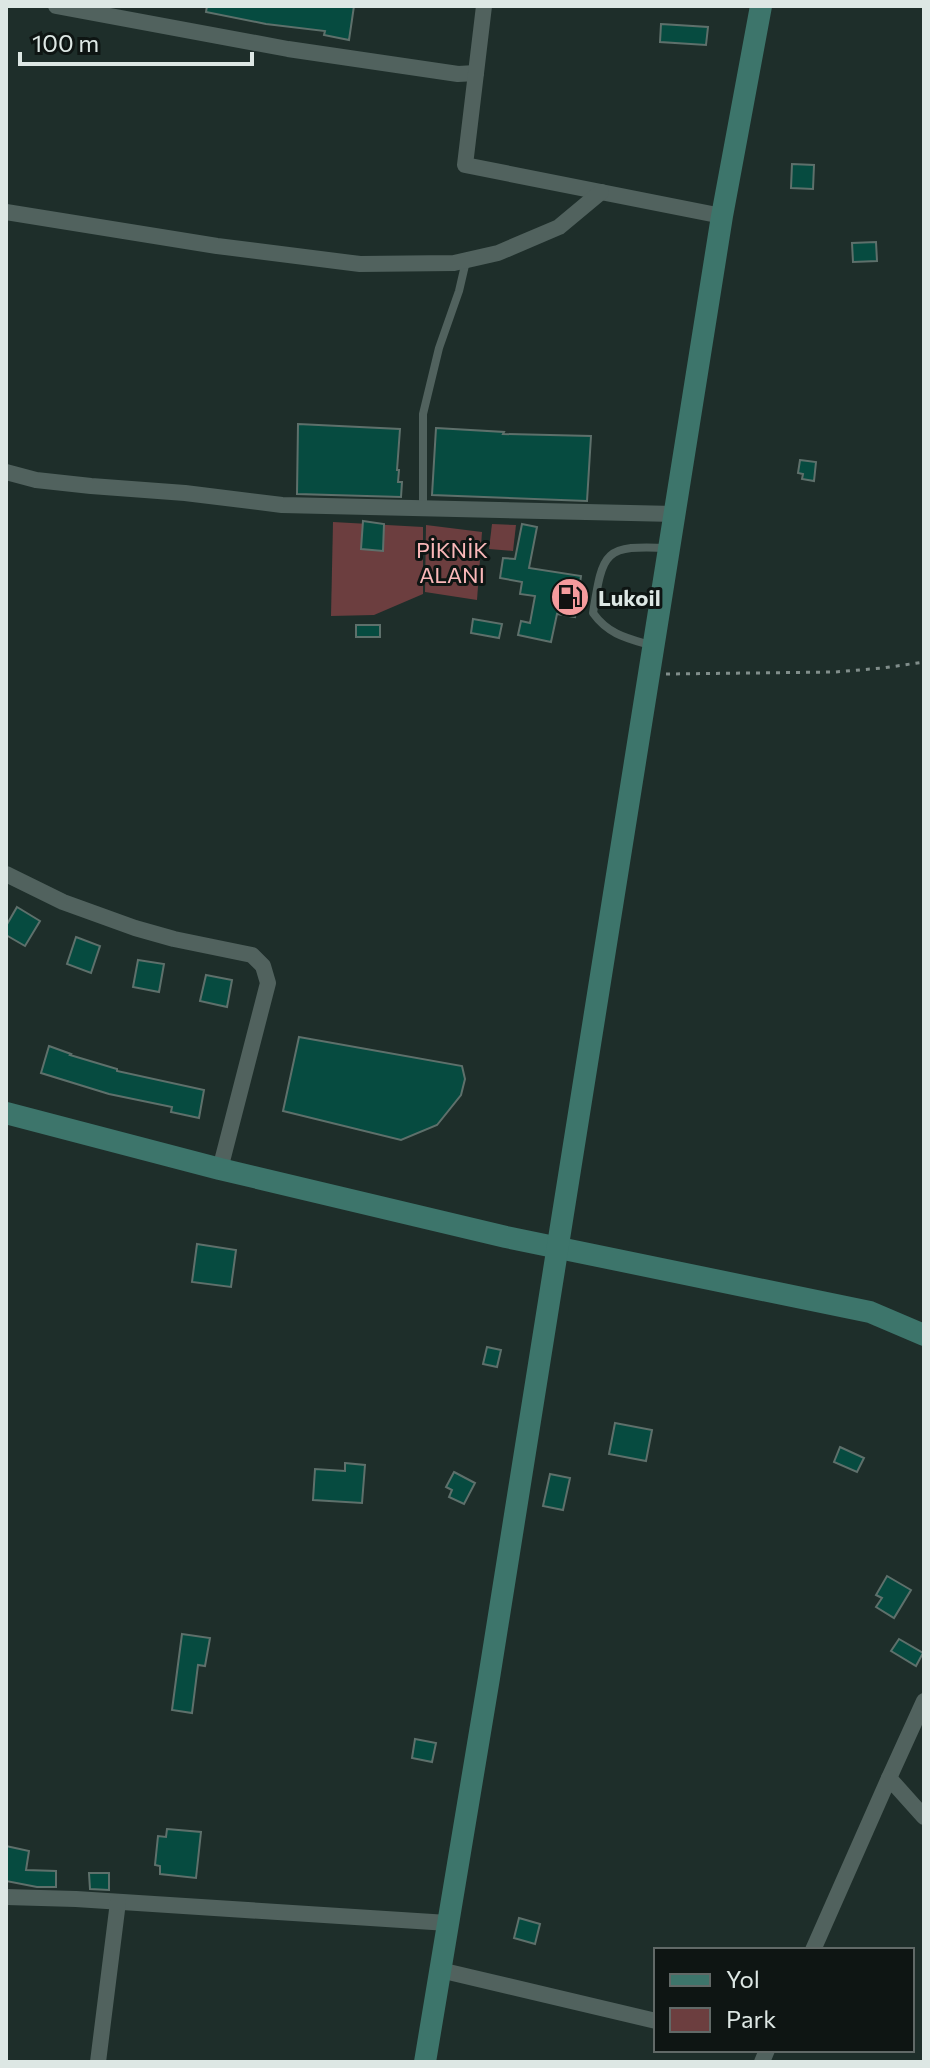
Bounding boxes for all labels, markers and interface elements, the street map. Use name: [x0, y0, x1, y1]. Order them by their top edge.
scale bar: [20, 16, 252, 66]
text: 100 m: [32, 28, 99, 57]
park label: PİKNİK ALANI: [416, 536, 488, 588]
fuel station icon: Lukoil: [549, 576, 591, 618]
place label: Lukoil: [598, 584, 661, 611]
legend: [654, 1948, 914, 2052]
text: Yol: [726, 1964, 760, 1993]
text: Park: [726, 2004, 776, 2033]

